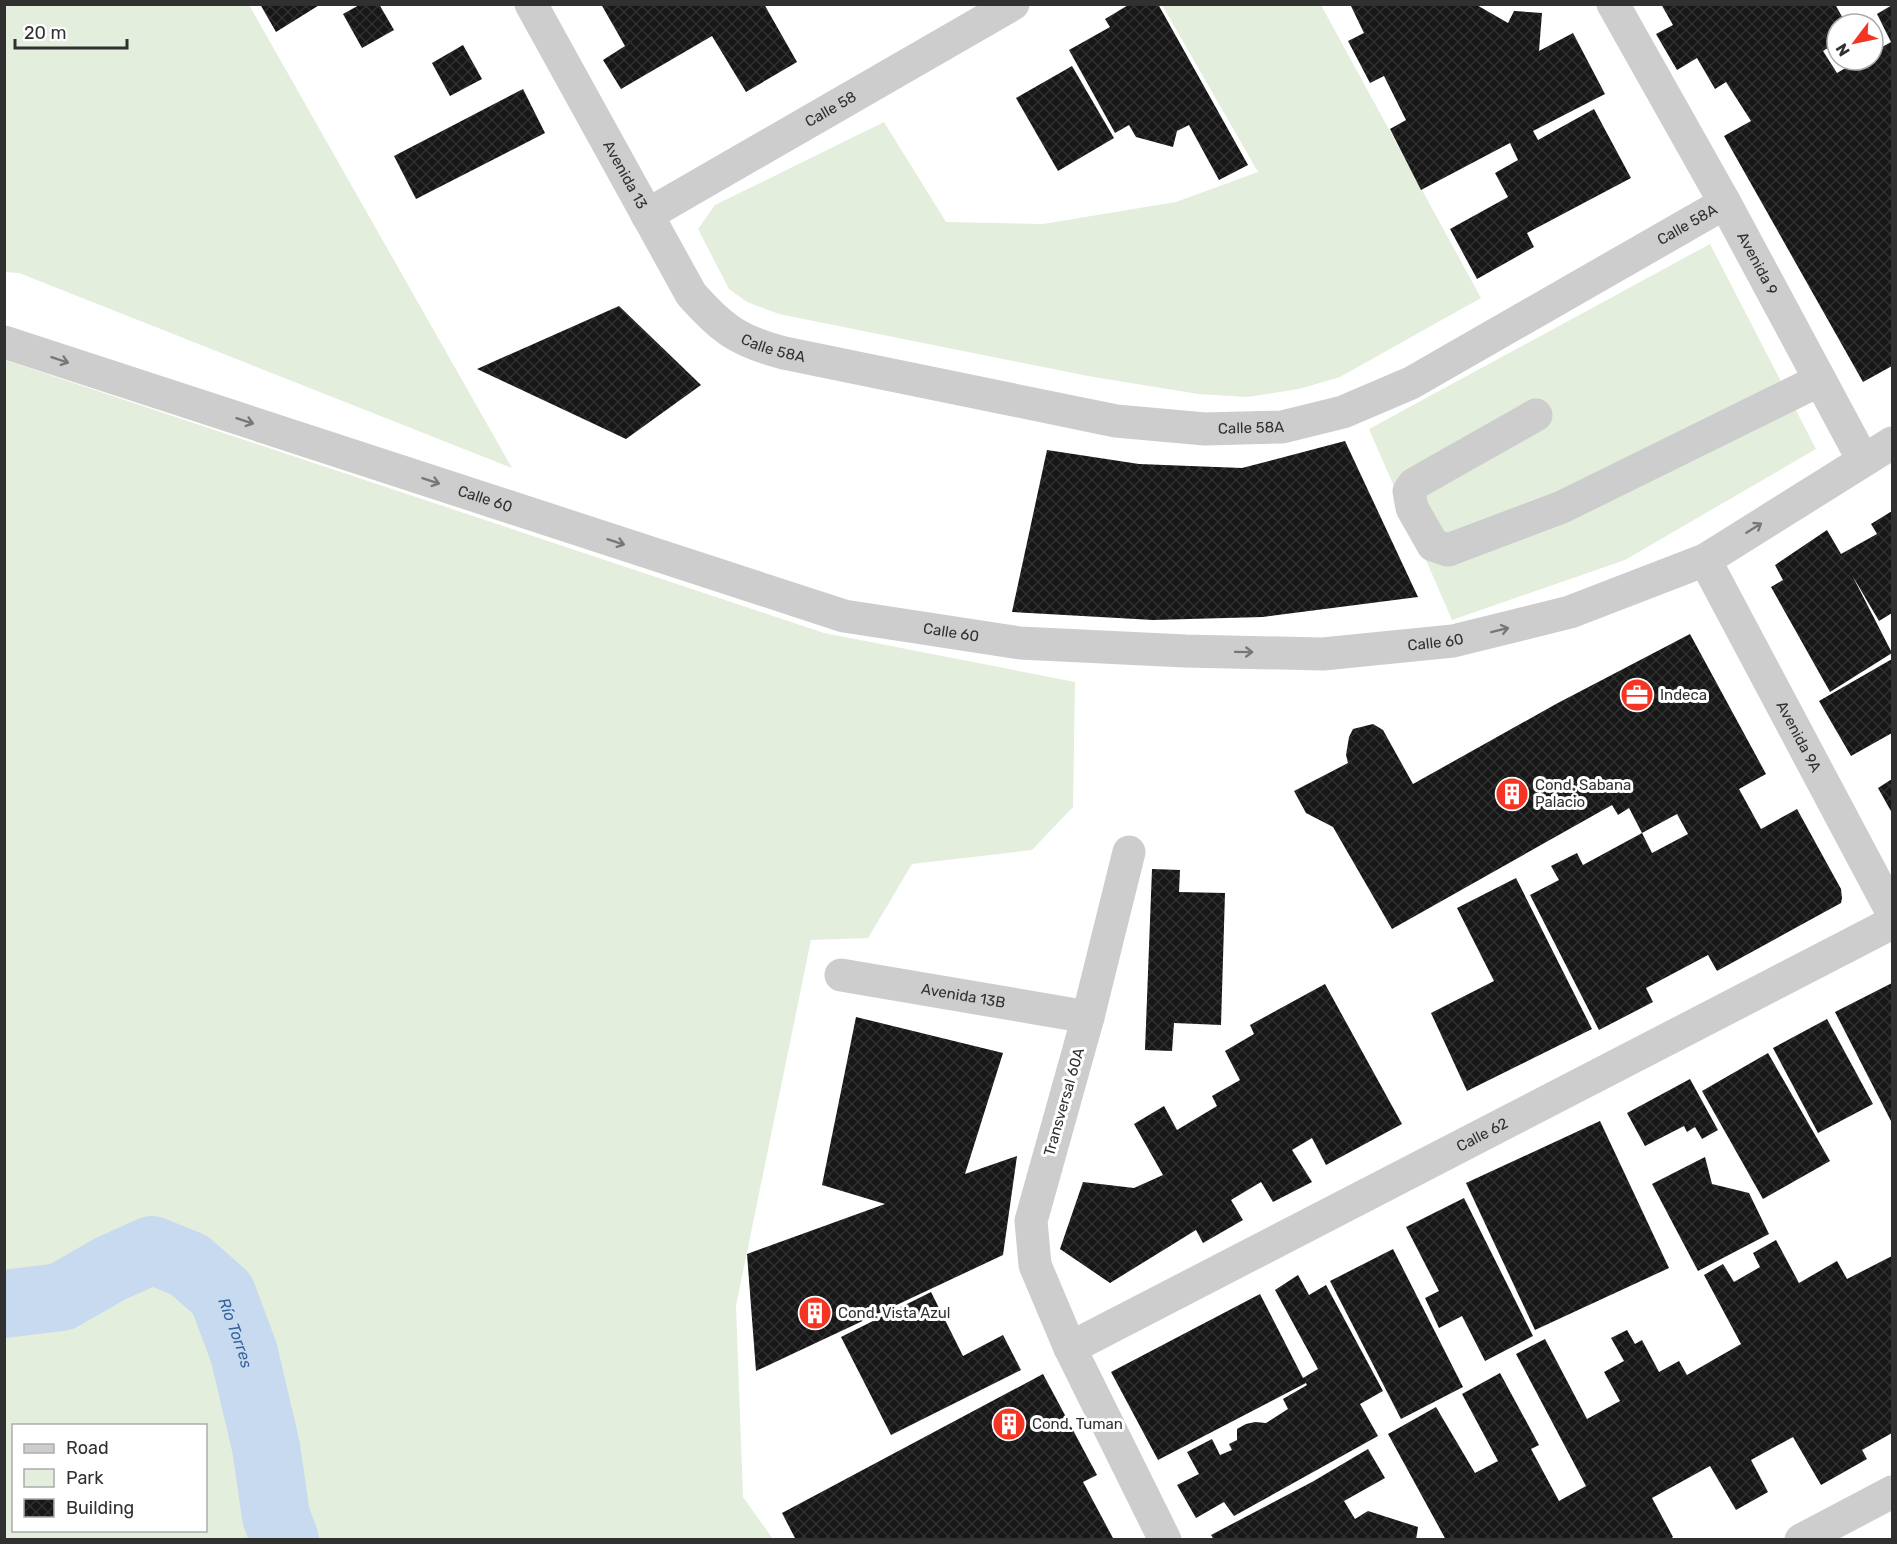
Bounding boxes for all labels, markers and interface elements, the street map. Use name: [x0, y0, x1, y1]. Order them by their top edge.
scale bar: [15, 12, 128, 50]
north arrow: [1825, 12, 1885, 72]
text: 20 m: [24, 22, 66, 44]
text: N: [1832, 40, 1854, 60]
street label: Calle 58: [802, 87, 859, 131]
street label: Avenida 13: [599, 138, 651, 212]
street label: Calle 58A: [1654, 200, 1720, 249]
street label: Avenida 9: [1733, 229, 1782, 298]
street label: Calle 58A: [738, 330, 807, 366]
one-way arrow: [50, 355, 69, 366]
one-way arrow: [235, 416, 254, 427]
street label: Calle 58A: [1218, 418, 1284, 438]
one-way arrow: [421, 476, 440, 487]
street label: Calle 60: [456, 482, 515, 516]
one-way arrow: [1745, 522, 1762, 534]
one-way arrow: [606, 537, 625, 548]
street label: Calle 60: [922, 619, 980, 646]
one-way arrow: [1490, 623, 1509, 635]
street label: Calle 60: [1407, 630, 1465, 654]
one-way arrow: [1233, 646, 1253, 658]
office icon: Indeca: [1619, 677, 1655, 713]
place label: Indeca: [1660, 686, 1707, 704]
street label: Avenida 9A: [1773, 698, 1825, 775]
building icon: Cond. Sabana Palacio: [1494, 776, 1530, 812]
place label: Cond. Sabana Palacio: [1535, 776, 1631, 811]
street label: Avenida 13B: [920, 980, 1007, 1012]
street label: Transversal 60A: [1040, 1046, 1088, 1158]
street label: Calle 62: [1453, 1114, 1511, 1156]
water label: Río Torres: [214, 1295, 256, 1370]
building icon: Cond. Vista Azul: [797, 1295, 833, 1331]
place label: Cond. Vista Azul: [838, 1304, 951, 1322]
building icon: Cond. Tuman: [991, 1406, 1027, 1442]
place label: Cond. Tuman: [1032, 1415, 1123, 1433]
legend: [12, 1424, 207, 1532]
text: Road: [66, 1437, 109, 1459]
text: Park: [66, 1467, 104, 1489]
text: Building: [66, 1497, 134, 1519]

